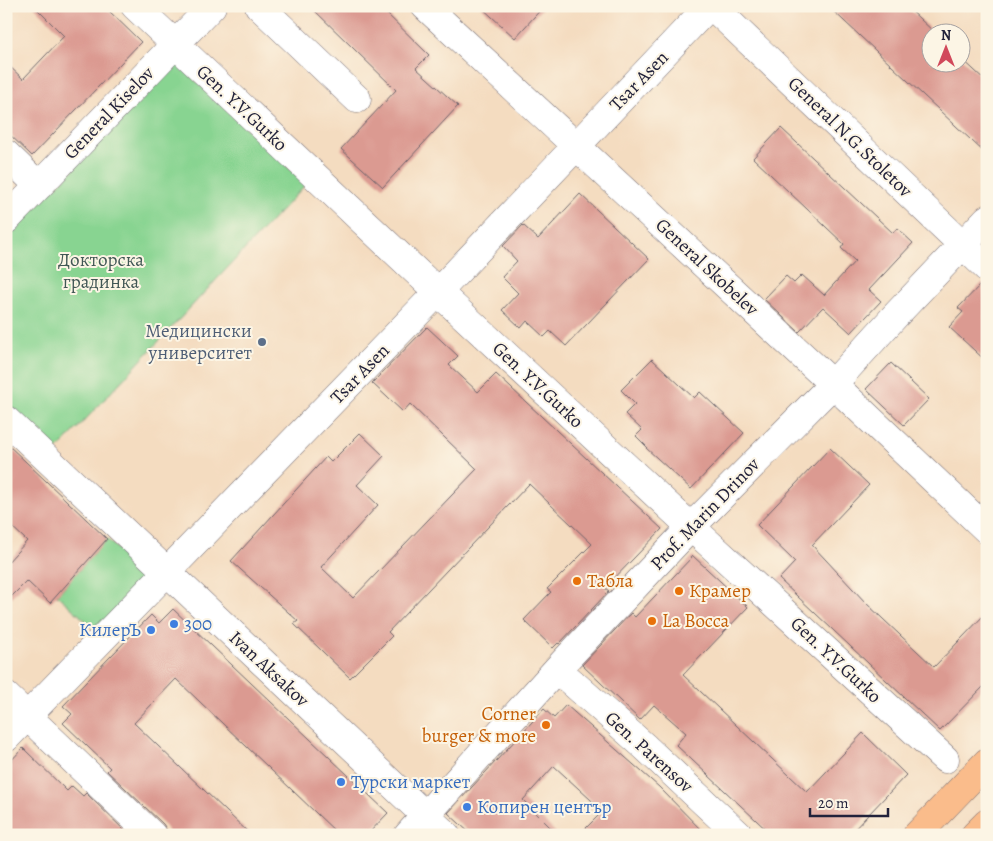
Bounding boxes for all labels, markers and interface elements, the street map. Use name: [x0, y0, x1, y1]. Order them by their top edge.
north arrow: [920, 22, 970, 72]
text: N: [941, 26, 951, 45]
street label: Tsar Asen: [604, 45, 674, 117]
street label: Gen. Y.V.Gurko: [191, 59, 293, 157]
street label: General Kiselov: [58, 61, 160, 165]
street label: General N.G.Stoletov: [782, 71, 918, 203]
street label: General Skobelev: [650, 212, 765, 322]
park label: Докторска градинка: [58, 247, 144, 295]
place label: Медицински университет: [145, 318, 253, 366]
marker: Медицински университет: [256, 336, 268, 348]
street label: Gen. Y.V.Gurko: [487, 336, 589, 434]
street label: Tsar Asen: [325, 338, 395, 410]
street label: Prof. Marin Drinov: [644, 452, 766, 576]
place label: Табла: [587, 568, 634, 594]
marker: Табла: [571, 575, 583, 587]
place label: Крамер: [689, 578, 751, 604]
marker: Крамер: [673, 585, 685, 597]
place label: La Bocca: [662, 608, 730, 634]
place label: 300: [184, 611, 212, 637]
street label: Gen. Y.V.Gurko: [785, 611, 887, 709]
marker: La Bocca: [646, 615, 658, 627]
place label: КилерЪ: [79, 617, 141, 643]
marker: 300: [168, 618, 180, 630]
marker: КилерЪ: [145, 624, 157, 636]
street label: Ivan Aksakov: [223, 625, 315, 713]
place label: Corner burger & more: [422, 701, 536, 749]
street label: Gen. Parensov: [599, 705, 699, 799]
marker: Corner burger & more: [540, 719, 552, 731]
place label: Турски маркет: [351, 769, 471, 795]
marker: Турски маркет: [335, 776, 347, 788]
scale bar: [810, 786, 888, 818]
text: 20 m: [818, 793, 849, 813]
place label: Копирен център: [477, 794, 612, 820]
marker: Копирен център: [461, 801, 473, 813]

